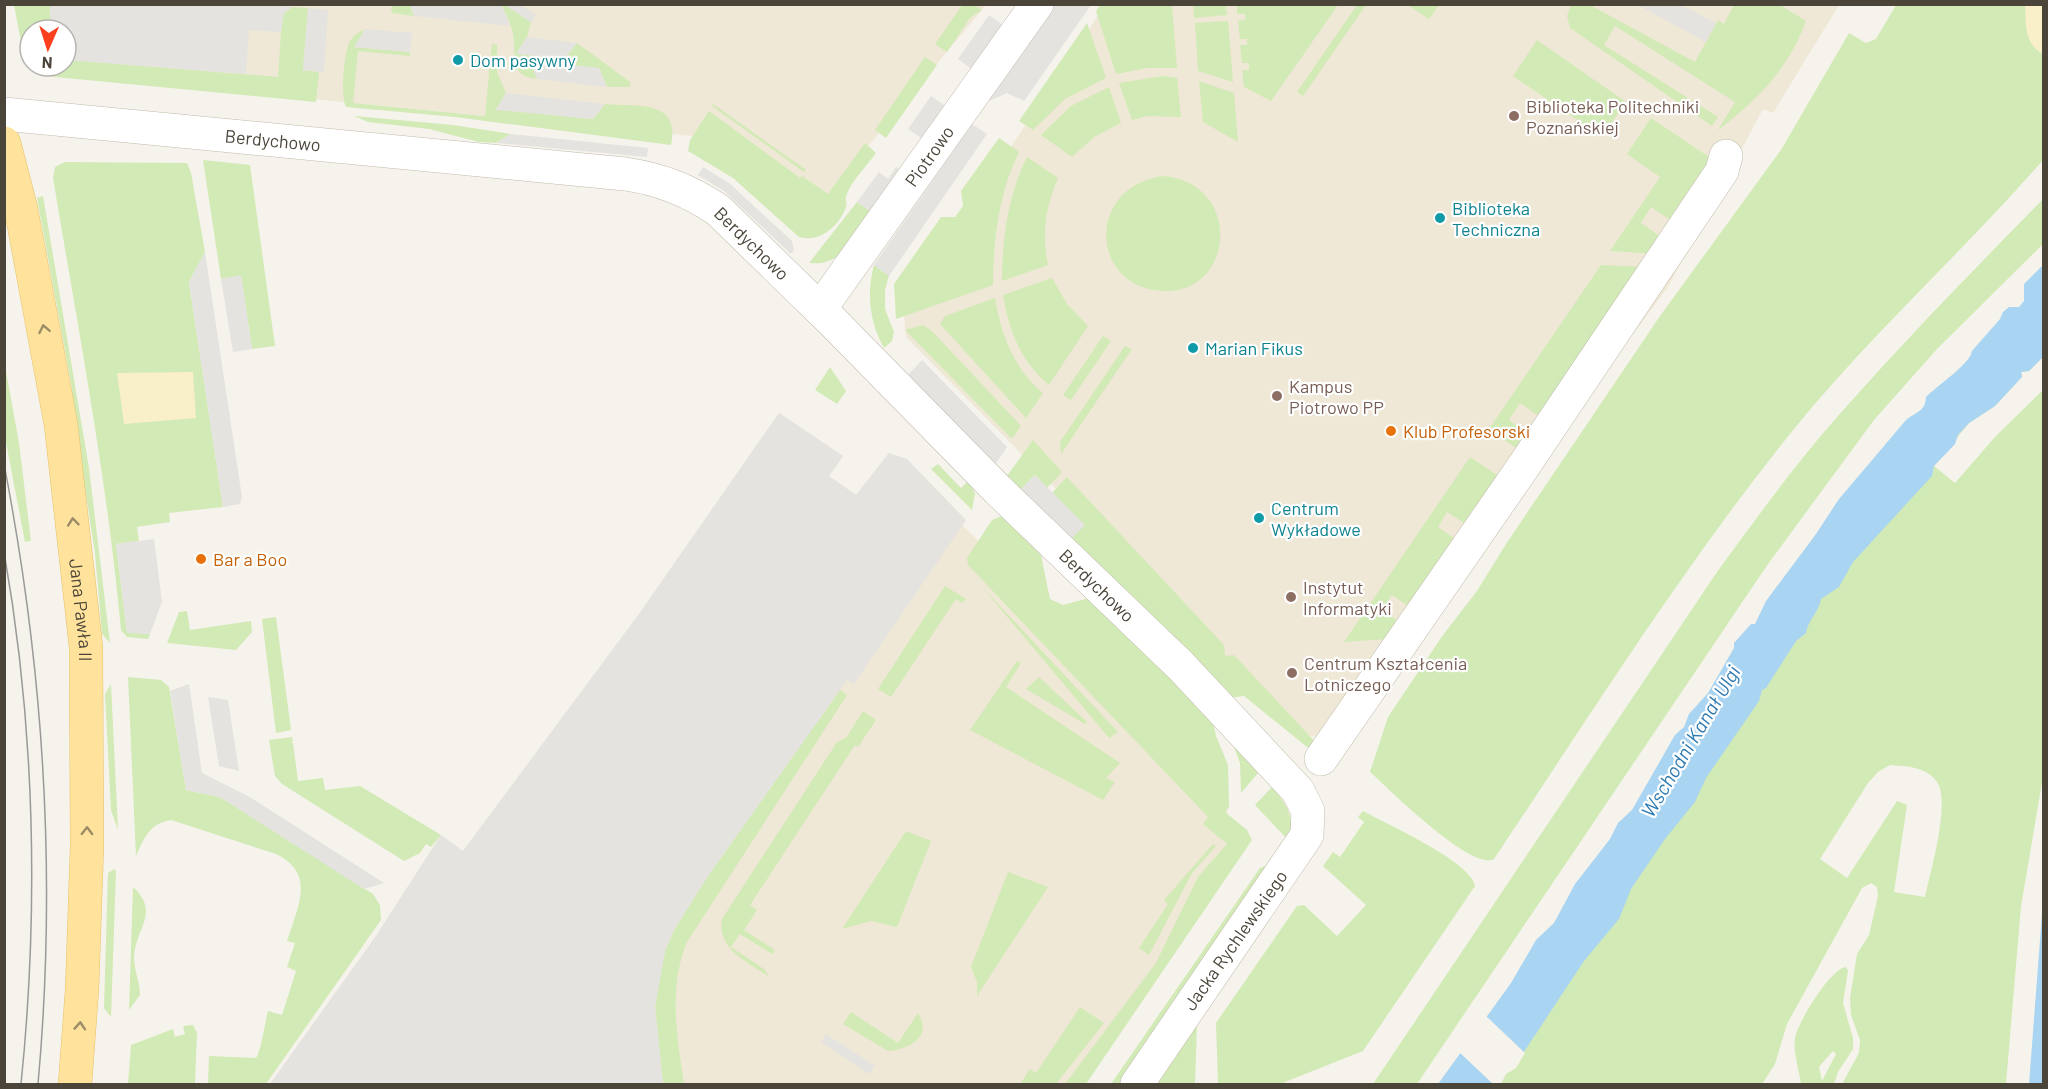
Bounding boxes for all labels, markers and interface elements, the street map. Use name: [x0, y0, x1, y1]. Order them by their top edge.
north arrow: [18, 18, 78, 78]
place label: Dom pasywny: [470, 49, 576, 71]
marker: Dom pasywny: [451, 53, 465, 67]
text: N: [41, 54, 53, 73]
place label: Biblioteka Politechniki Poznańskiej: [1526, 95, 1699, 138]
marker: Biblioteka Politechniki Poznańskiej: [1507, 109, 1521, 123]
street label: Piotrowo: [900, 121, 958, 191]
street label: Berdychowo: [224, 124, 322, 156]
place label: Biblioteka Techniczna: [1452, 197, 1540, 240]
street label: Berdychowo: [710, 202, 794, 285]
marker: Biblioteka Techniczna: [1433, 211, 1447, 225]
one-way arrow: [38, 325, 51, 335]
place label: Marian Fikus: [1205, 337, 1303, 359]
marker: Marian Fikus: [1186, 341, 1200, 355]
place label: Kampus Piotrowo PP: [1289, 375, 1384, 418]
marker: Kampus Piotrowo PP: [1270, 389, 1284, 403]
place label: Klub Profesorski: [1403, 420, 1530, 442]
marker: Klub Profesorski: [1384, 424, 1398, 438]
place label: Centrum Wykładowe: [1271, 497, 1361, 540]
marker: Centrum Wykładowe: [1252, 511, 1266, 525]
one-way arrow: [67, 517, 80, 527]
street label: Berdychowo: [1055, 544, 1139, 627]
place label: Bar a Boo: [213, 548, 287, 570]
marker: Bar a Boo: [194, 552, 208, 566]
street label: Jana Pawła II: [65, 558, 97, 661]
place label: Instytut Informatyki: [1303, 576, 1392, 619]
marker: Instytut Informatyki: [1284, 590, 1298, 604]
place label: Centrum Kształcenia Lotniczego: [1304, 652, 1467, 695]
water label: Wschodni Kanał Ulgi: [1635, 661, 1745, 821]
marker: Centrum Kształcenia Lotniczego: [1285, 666, 1299, 680]
one-way arrow: [81, 827, 93, 836]
street label: Jacka Rychlewskiego: [1178, 866, 1292, 1014]
one-way arrow: [73, 1022, 86, 1031]

